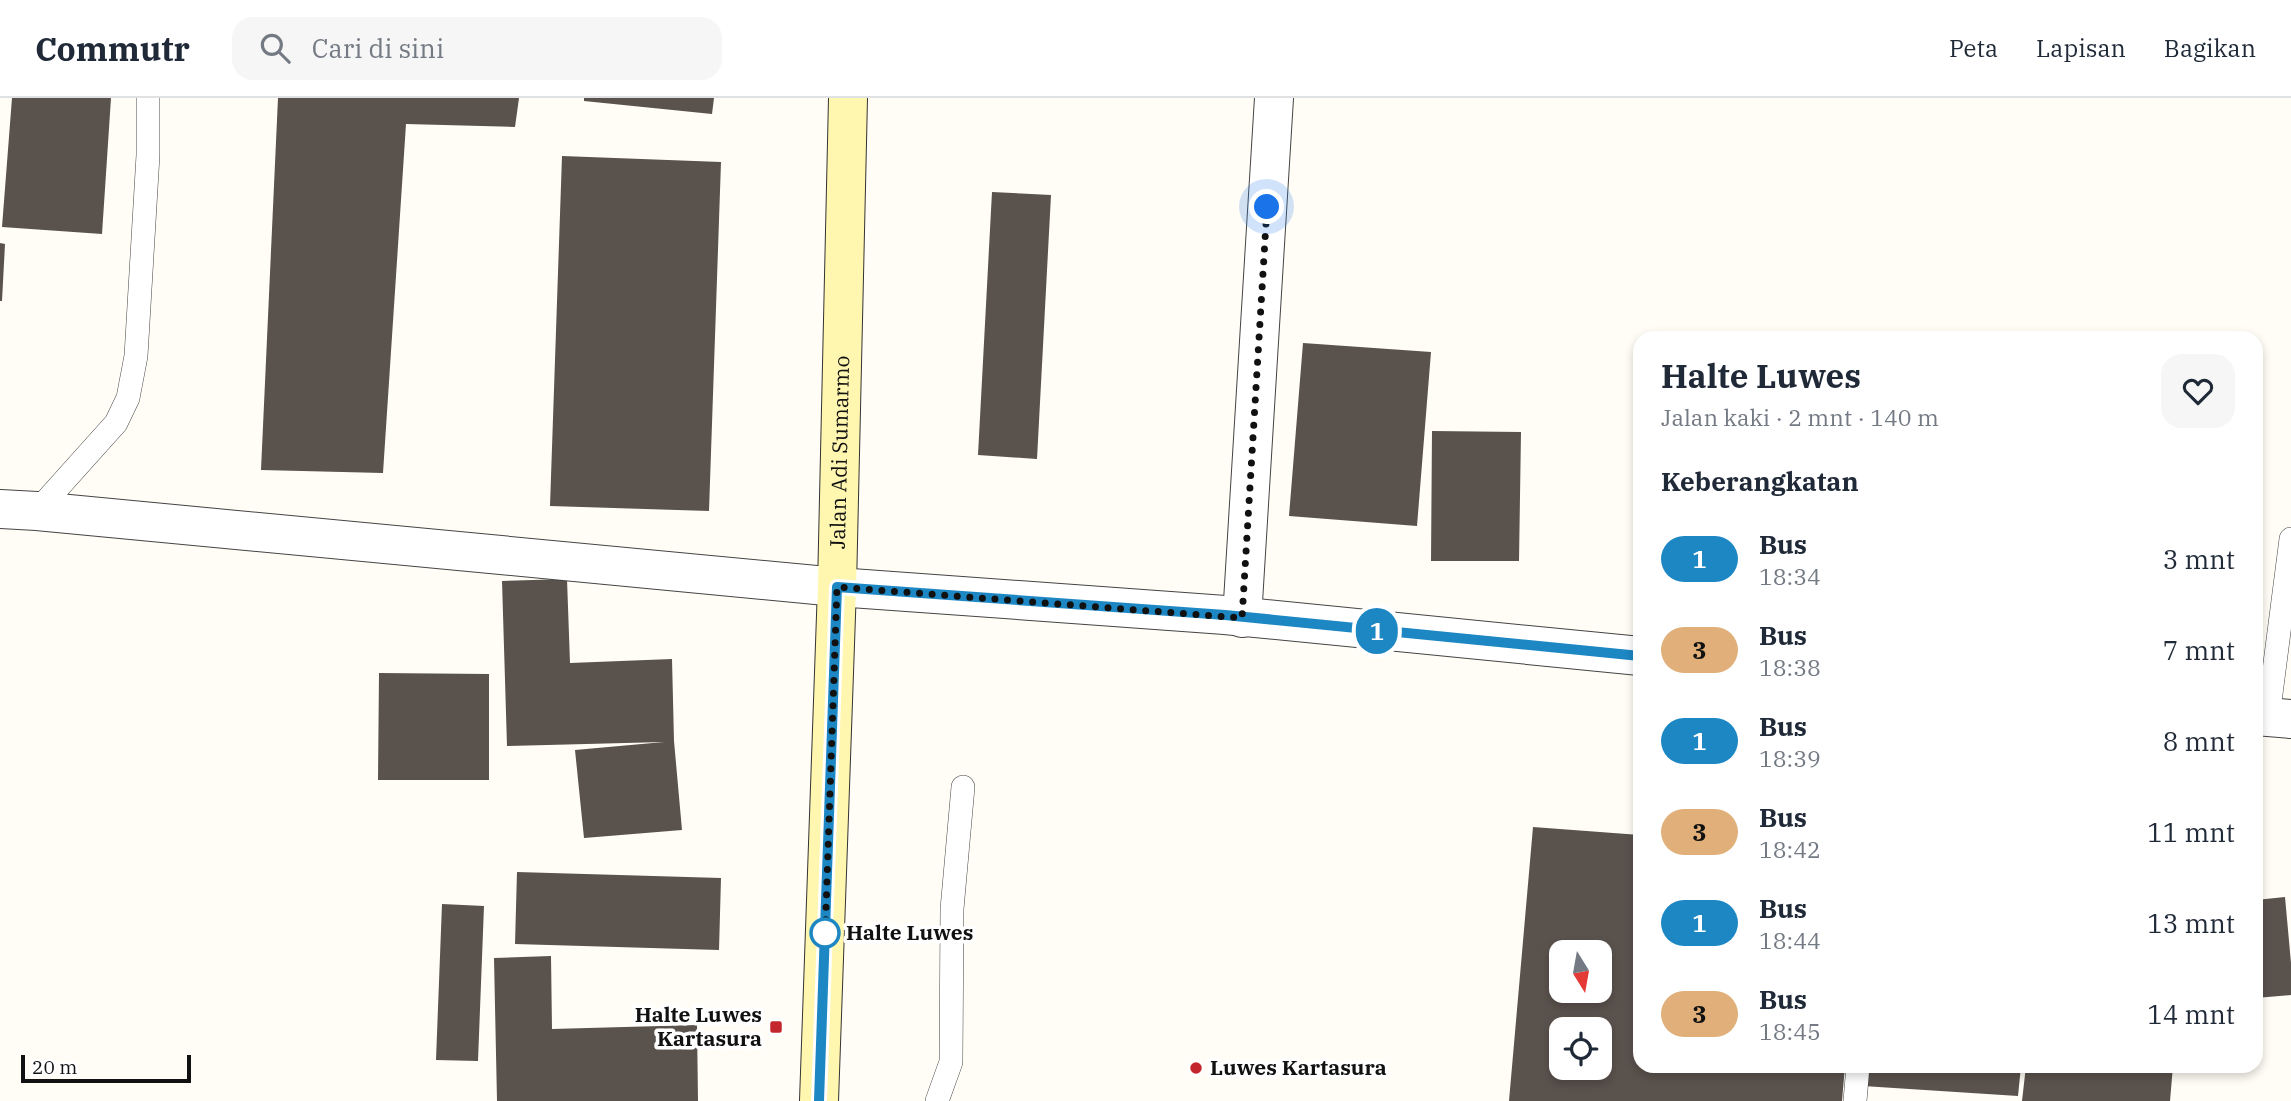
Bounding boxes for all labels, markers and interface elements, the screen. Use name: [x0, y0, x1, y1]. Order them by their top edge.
search box: [232, 17, 722, 80]
text: Commutr: [35, 27, 190, 70]
icon: search: [256, 29, 294, 67]
text: Cari di sini: [312, 31, 444, 65]
text: Peta: [1949, 32, 1998, 64]
text: Lapisan: [2036, 32, 2126, 64]
text: Bagikan: [2164, 32, 2256, 64]
your location: [1249, 189, 1284, 224]
text: Halte Luwes: [1661, 354, 1861, 397]
button: heart: [2161, 354, 2235, 428]
street label: Jalan Adi Sumarmo: [823, 355, 855, 549]
text: Jalan kaki · 2 mnt · 140 m: [1661, 402, 1939, 432]
text: Keberangkatan: [1661, 464, 1859, 498]
text: Bus: [1759, 527, 1807, 561]
text: 3 mnt: [2163, 542, 2235, 576]
text: 1: [1692, 543, 1707, 575]
text: 18:34: [1759, 561, 1821, 591]
line badge: 1: [1354, 608, 1400, 654]
text: 1: [1370, 615, 1384, 647]
text: Bus: [1759, 618, 1807, 652]
text: 7 mnt: [2163, 633, 2235, 667]
text: 3: [1692, 634, 1707, 666]
text: 18:38: [1759, 652, 1821, 682]
text: Bus: [1759, 709, 1807, 743]
text: 8 mnt: [2163, 724, 2235, 758]
text: 1: [1692, 725, 1707, 757]
text: 18:39: [1759, 743, 1821, 773]
text: Bus: [1759, 800, 1807, 834]
text: 11 mnt: [2147, 815, 2235, 849]
text: 3: [1692, 816, 1707, 848]
text: 18:42: [1759, 834, 1821, 864]
text: Bus: [1759, 891, 1807, 925]
text: 13 mnt: [2147, 906, 2235, 940]
text: 1: [1692, 907, 1707, 939]
marker: Halte Luwes: [810, 918, 840, 948]
place label: Halte Luwes: [846, 918, 973, 946]
text: 18:44: [1759, 925, 1821, 955]
north arrow: [1549, 940, 1612, 1003]
map controls: [1549, 940, 1612, 1080]
text: Bus: [1759, 982, 1807, 1016]
text: 14 mnt: [2147, 997, 2235, 1031]
text: 3: [1692, 998, 1707, 1030]
place label: Halte Luwes Kartasura: [635, 1000, 762, 1052]
text: 18:45: [1759, 1016, 1821, 1046]
button: locate: [1549, 1017, 1612, 1080]
marker: Halte Luwes Kartasura: [768, 1019, 784, 1035]
scale bar: [21, 1052, 191, 1084]
place label: Luwes Kartasura: [1210, 1053, 1387, 1081]
text: 20 m: [32, 1055, 77, 1079]
marker: Luwes Kartasura: [1188, 1060, 1204, 1076]

